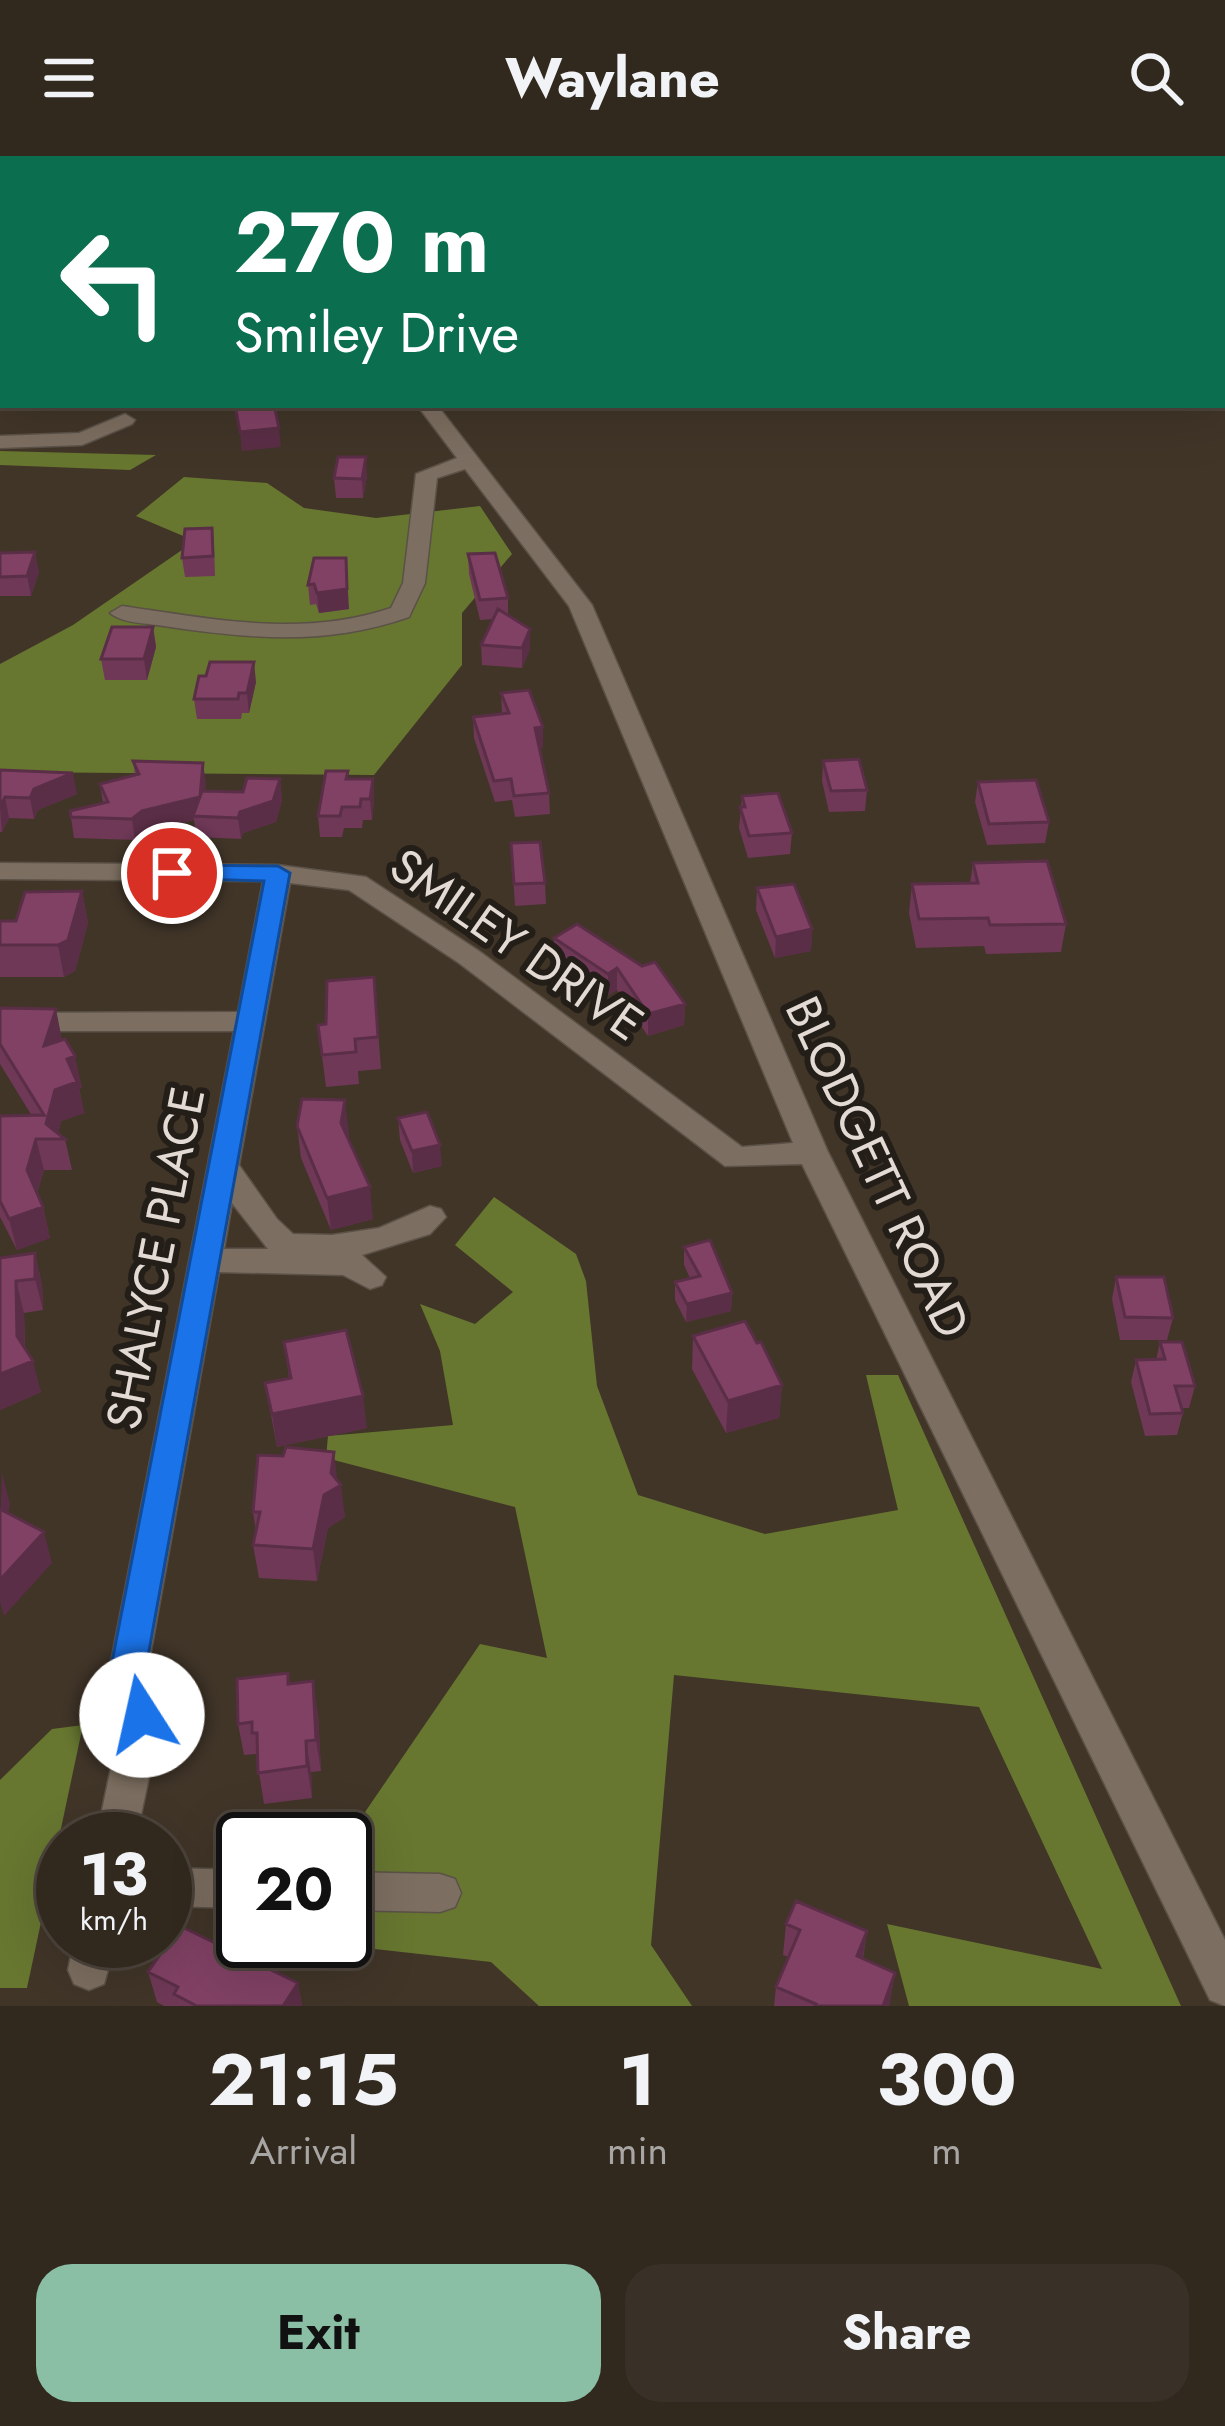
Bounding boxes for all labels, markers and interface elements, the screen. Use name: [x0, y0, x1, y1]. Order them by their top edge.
text: Waylane: [505, 39, 720, 117]
icon: menu: [36, 45, 102, 111]
icon: search: [1123, 45, 1189, 111]
text: 270 m: [234, 182, 489, 304]
icon: left: [36, 204, 192, 360]
text: Smiley Drive: [234, 294, 519, 372]
pin: [121, 822, 223, 924]
street label: SMILEY DRIVE: [376, 831, 658, 1057]
icon: arrive: [139, 840, 205, 906]
street label: BLODGETT ROAD: [768, 985, 987, 1349]
street label: SHALYCE PLACE: [88, 1081, 223, 1435]
position arrow: [79, 1652, 205, 1778]
speed limit sign: 20: [216, 1812, 372, 1968]
text: 13: [80, 1831, 148, 1918]
text: km/h: [80, 1898, 148, 1941]
text: 21:15: [208, 2028, 399, 2132]
text: 1: [619, 2028, 656, 2132]
text: 300: [877, 2028, 1017, 2132]
text: Arrival: [250, 2122, 357, 2179]
text: min: [607, 2122, 668, 2179]
text: m: [931, 2122, 962, 2179]
button: Exit: [36, 2264, 601, 2402]
button: Share: [625, 2264, 1189, 2402]

